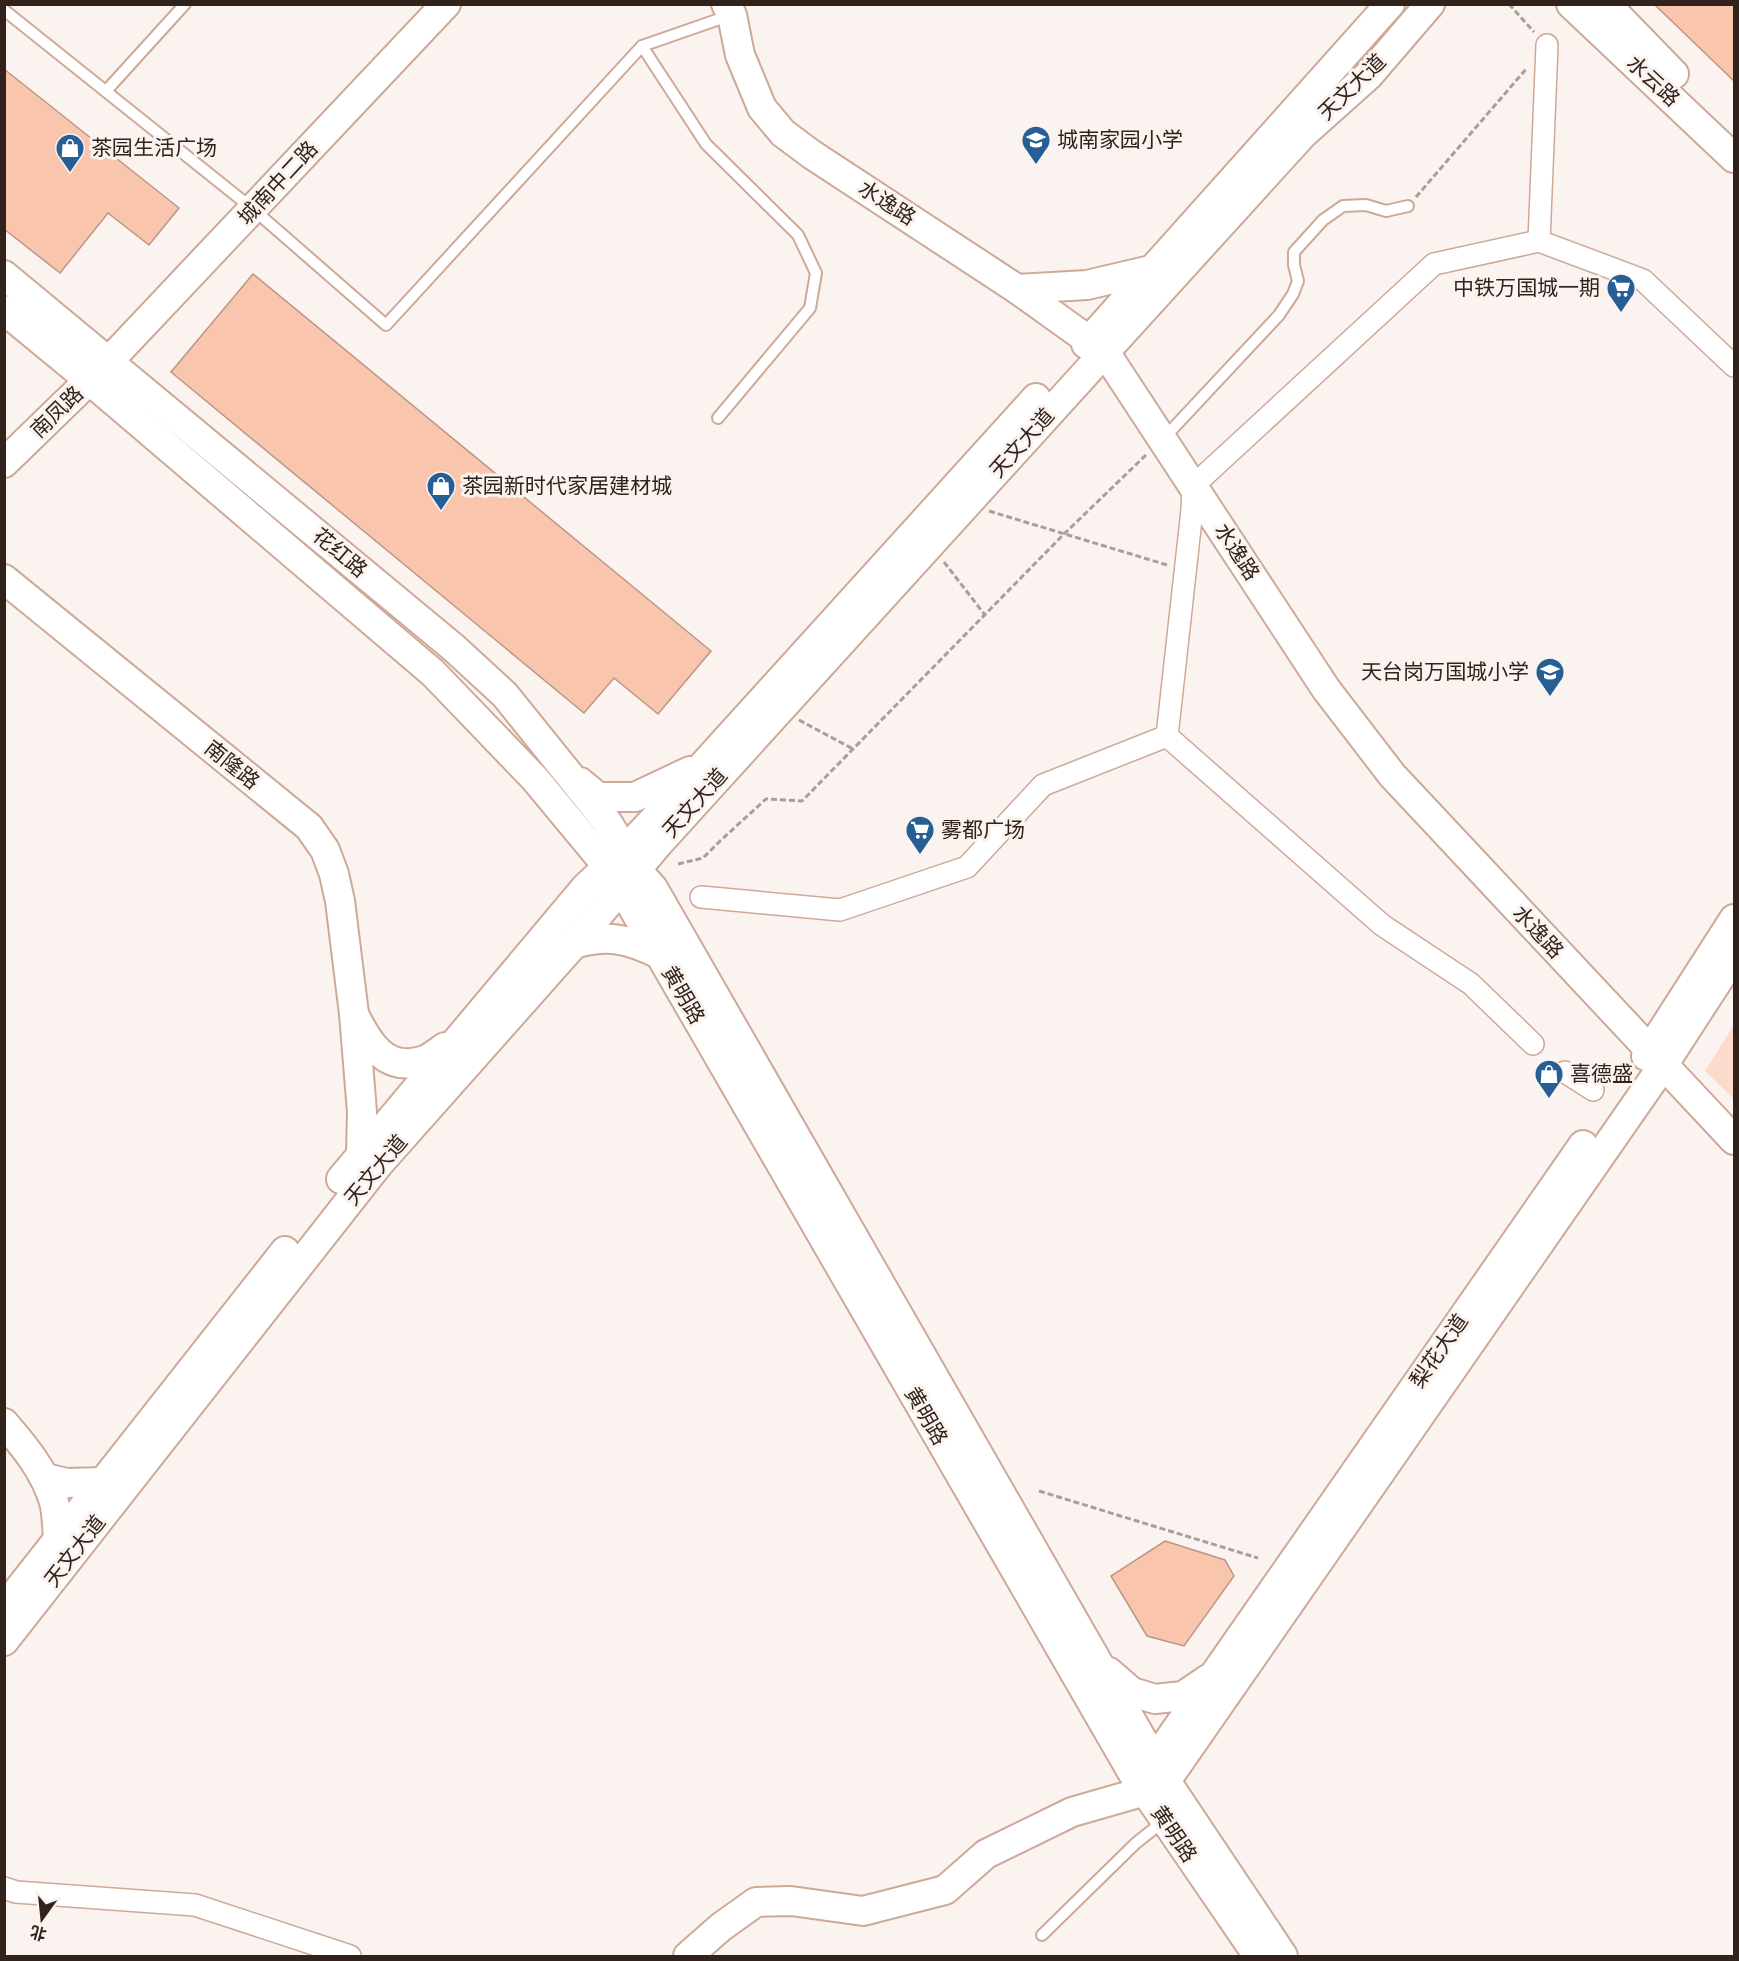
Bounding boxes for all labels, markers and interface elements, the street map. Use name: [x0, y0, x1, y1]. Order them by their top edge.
street label: 天文大道: [1313, 48, 1391, 126]
street label: 水云路: [1621, 50, 1685, 112]
school or university icon: 城南家园小学: [1020, 124, 1052, 166]
place label: 城南家园小学: [1057, 127, 1183, 153]
shop icon: 茶园生活广场: [54, 132, 86, 174]
place label: 茶园生活广场: [91, 135, 217, 161]
street label: 城南中二路: [233, 136, 323, 230]
street label: 水逸路: [854, 175, 920, 231]
supermarket icon: 中铁万国城一期: [1605, 272, 1637, 314]
place label: 中铁万国城一期: [1453, 275, 1600, 301]
street label: 南凤路: [25, 381, 89, 443]
street label: 天文大道: [984, 403, 1060, 483]
shop icon: 茶园新时代家居建材城: [425, 470, 457, 512]
place label: 茶园新时代家居建材城: [462, 473, 672, 499]
street label: 水逸路: [1209, 519, 1265, 585]
street label: 花红路: [308, 523, 372, 583]
school or university icon: 天台岗万国城小学: [1534, 656, 1566, 698]
place label: 天台岗万国城小学: [1361, 659, 1529, 685]
street label: 南隆路: [199, 735, 265, 795]
street label: 天文大道: [657, 763, 733, 843]
supermarket icon: 雾都广场: [904, 814, 936, 856]
place label: 雾都广场: [941, 817, 1025, 843]
street label: 水逸路: [1507, 900, 1569, 964]
street label: 黄明路: [656, 961, 710, 1029]
shop icon: 喜德盛: [1533, 1058, 1565, 1100]
place label: 喜德盛: [1570, 1061, 1633, 1087]
street label: 天文大道: [339, 1129, 413, 1211]
street label: 梨花大道: [1404, 1309, 1474, 1393]
street label: 黄明路: [899, 1382, 953, 1450]
street label: 天文大道: [39, 1510, 111, 1592]
street label: 黄明路: [1146, 1801, 1202, 1867]
north arrow: [12, 1889, 72, 1949]
text: 北: [28, 1922, 48, 1944]

